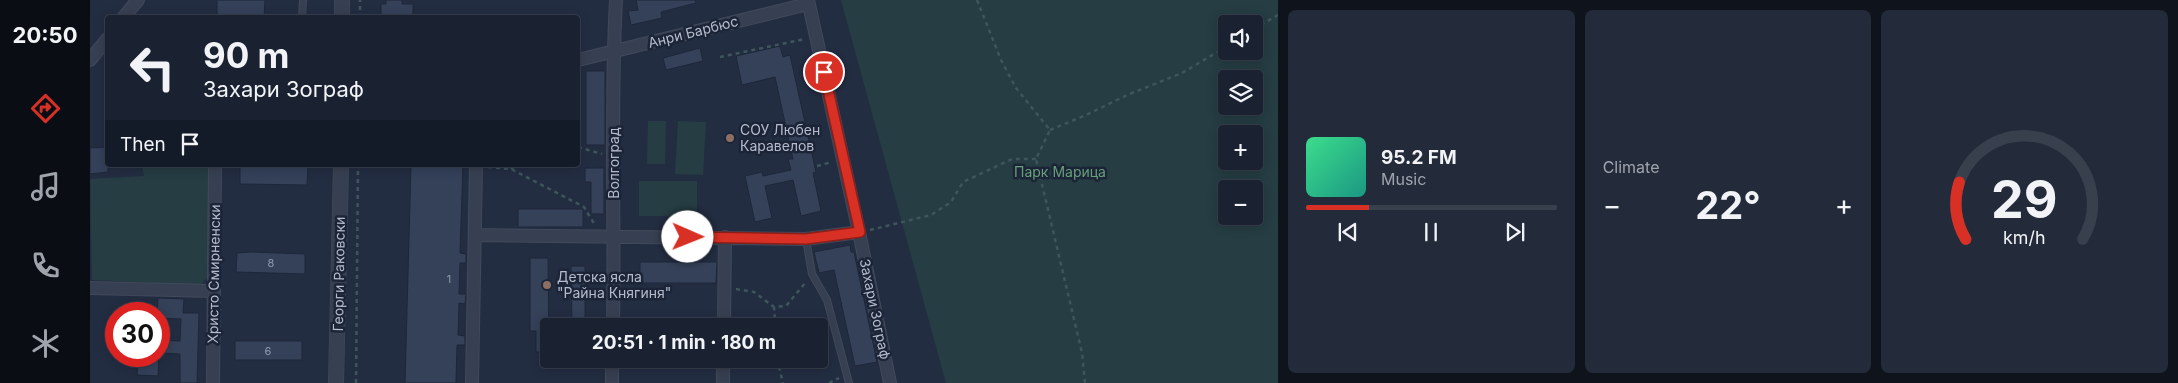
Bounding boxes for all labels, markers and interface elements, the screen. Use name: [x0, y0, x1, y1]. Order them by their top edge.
street label: Анри Барбюс: [646, 12, 740, 51]
map controls: [1218, 15, 1263, 225]
button: sound: [1218, 15, 1263, 60]
text: 20:50: [13, 22, 77, 48]
text: 90 m: [203, 34, 290, 76]
icon: left: [120, 35, 185, 100]
pin: [803, 51, 845, 93]
icon: arrive: [810, 58, 838, 86]
button: layers: [1218, 70, 1263, 115]
text: Захари Зограф: [203, 76, 364, 102]
icon: directions: [28, 91, 63, 126]
place label: СОУ Любен Каравелов: [740, 121, 820, 154]
button: +: [1218, 125, 1263, 170]
street label: Волгоград: [605, 127, 622, 199]
icon: arrive: [176, 130, 204, 158]
marker: СОУ Любен Каравелов: [724, 132, 736, 144]
text: Then: [120, 133, 166, 156]
text: 95.2 FM: [1381, 146, 1457, 169]
text: Climate: [1603, 157, 1660, 177]
park label: Парк Марица: [1014, 163, 1106, 180]
text: 29: [1991, 168, 2058, 231]
icon: music: [28, 169, 63, 204]
text: Music: [1381, 169, 1426, 189]
button: −: [1218, 180, 1263, 225]
text: 22°: [1695, 182, 1761, 228]
text: −: [1603, 188, 1621, 222]
text: +: [1835, 188, 1853, 222]
street label: Христо Смирненски: [204, 204, 223, 344]
position arrow: [661, 210, 713, 262]
street label: Георги Раковски: [329, 216, 348, 332]
icon: previous: [1334, 218, 1362, 246]
icon: pause: [1417, 218, 1445, 246]
icon: next: [1501, 218, 1529, 246]
text: km/h: [2003, 227, 2046, 248]
icon: phone: [28, 248, 63, 283]
house number: 8: [268, 256, 275, 270]
street label: Захари Зограф: [857, 257, 894, 361]
place label: Детска ясла "Райна Княгиня": [557, 268, 671, 301]
house number: 1: [447, 272, 451, 286]
marker: Детска ясла "Райна Княгиня": [541, 279, 553, 291]
speed limit sign: 30: [105, 302, 170, 367]
icon: climate: [28, 326, 63, 361]
text: 20:51 · 1 min · 180 m: [592, 331, 776, 354]
house number: 6: [265, 344, 272, 358]

